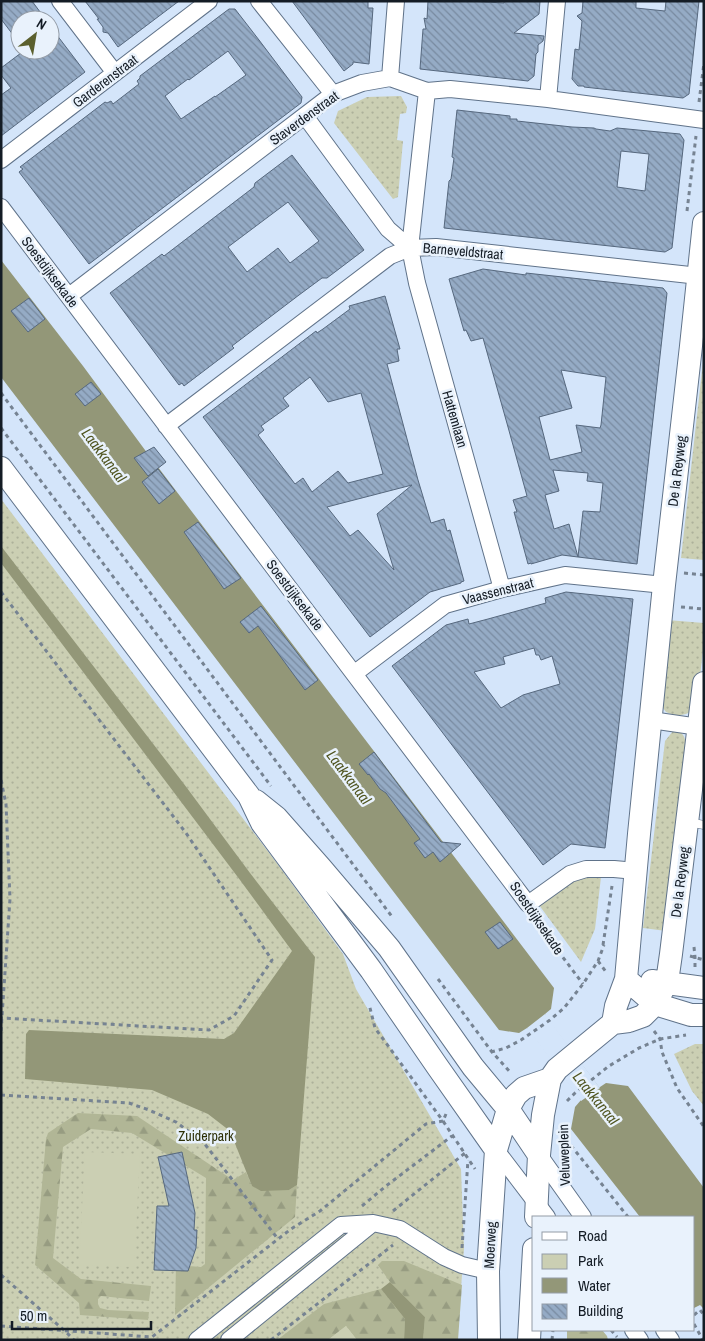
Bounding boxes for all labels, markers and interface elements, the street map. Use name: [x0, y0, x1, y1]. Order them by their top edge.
north arrow: [10, 10, 60, 60]
text: N: [34, 14, 50, 34]
street label: Garderenstraat: [69, 51, 141, 111]
street label: Staverdenstraat: [266, 87, 342, 149]
street label: Soestdijksekade: [17, 233, 83, 311]
street label: Barneveldstraat: [422, 239, 504, 263]
street label: Hattemlaan: [438, 388, 472, 450]
water label: Laakkanaal: [77, 424, 131, 487]
street label: De la Reyweg: [664, 434, 690, 508]
street label: Soestdijksekade: [262, 556, 328, 634]
street label: Vaassenstraat: [461, 573, 535, 609]
water label: Laakkanaal: [322, 746, 376, 809]
street label: De la Reyweg: [667, 845, 693, 919]
street label: Soestdijksekade: [506, 878, 568, 958]
water label: Laakkanaal: [568, 1067, 624, 1129]
street label: Veluweplein: [554, 1124, 574, 1186]
park label: Zuiderpark: [178, 1127, 234, 1145]
legend: [532, 1216, 695, 1331]
street label: Moerweg: [480, 1220, 500, 1269]
text: Road: [578, 1225, 607, 1246]
text: Park: [578, 1250, 604, 1271]
text: Water: [578, 1275, 610, 1296]
scale bar: [12, 1298, 151, 1330]
text: Building: [578, 1300, 623, 1321]
text: 50 m: [20, 1305, 47, 1326]

